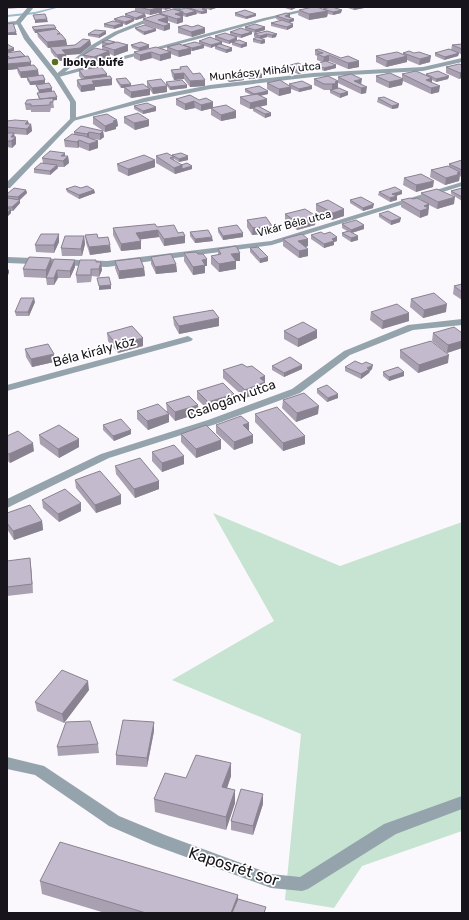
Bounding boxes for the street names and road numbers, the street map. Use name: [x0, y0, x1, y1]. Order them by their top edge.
street label: Munkácsy Mihály utca: [209, 59, 321, 84]
street label: Vikár Béla utca: [256, 207, 333, 240]
street label: Béla király köz: [51, 333, 137, 370]
street label: Csalogány utca: [185, 377, 278, 423]
street label: Kaposrét sor: [186, 843, 281, 890]

